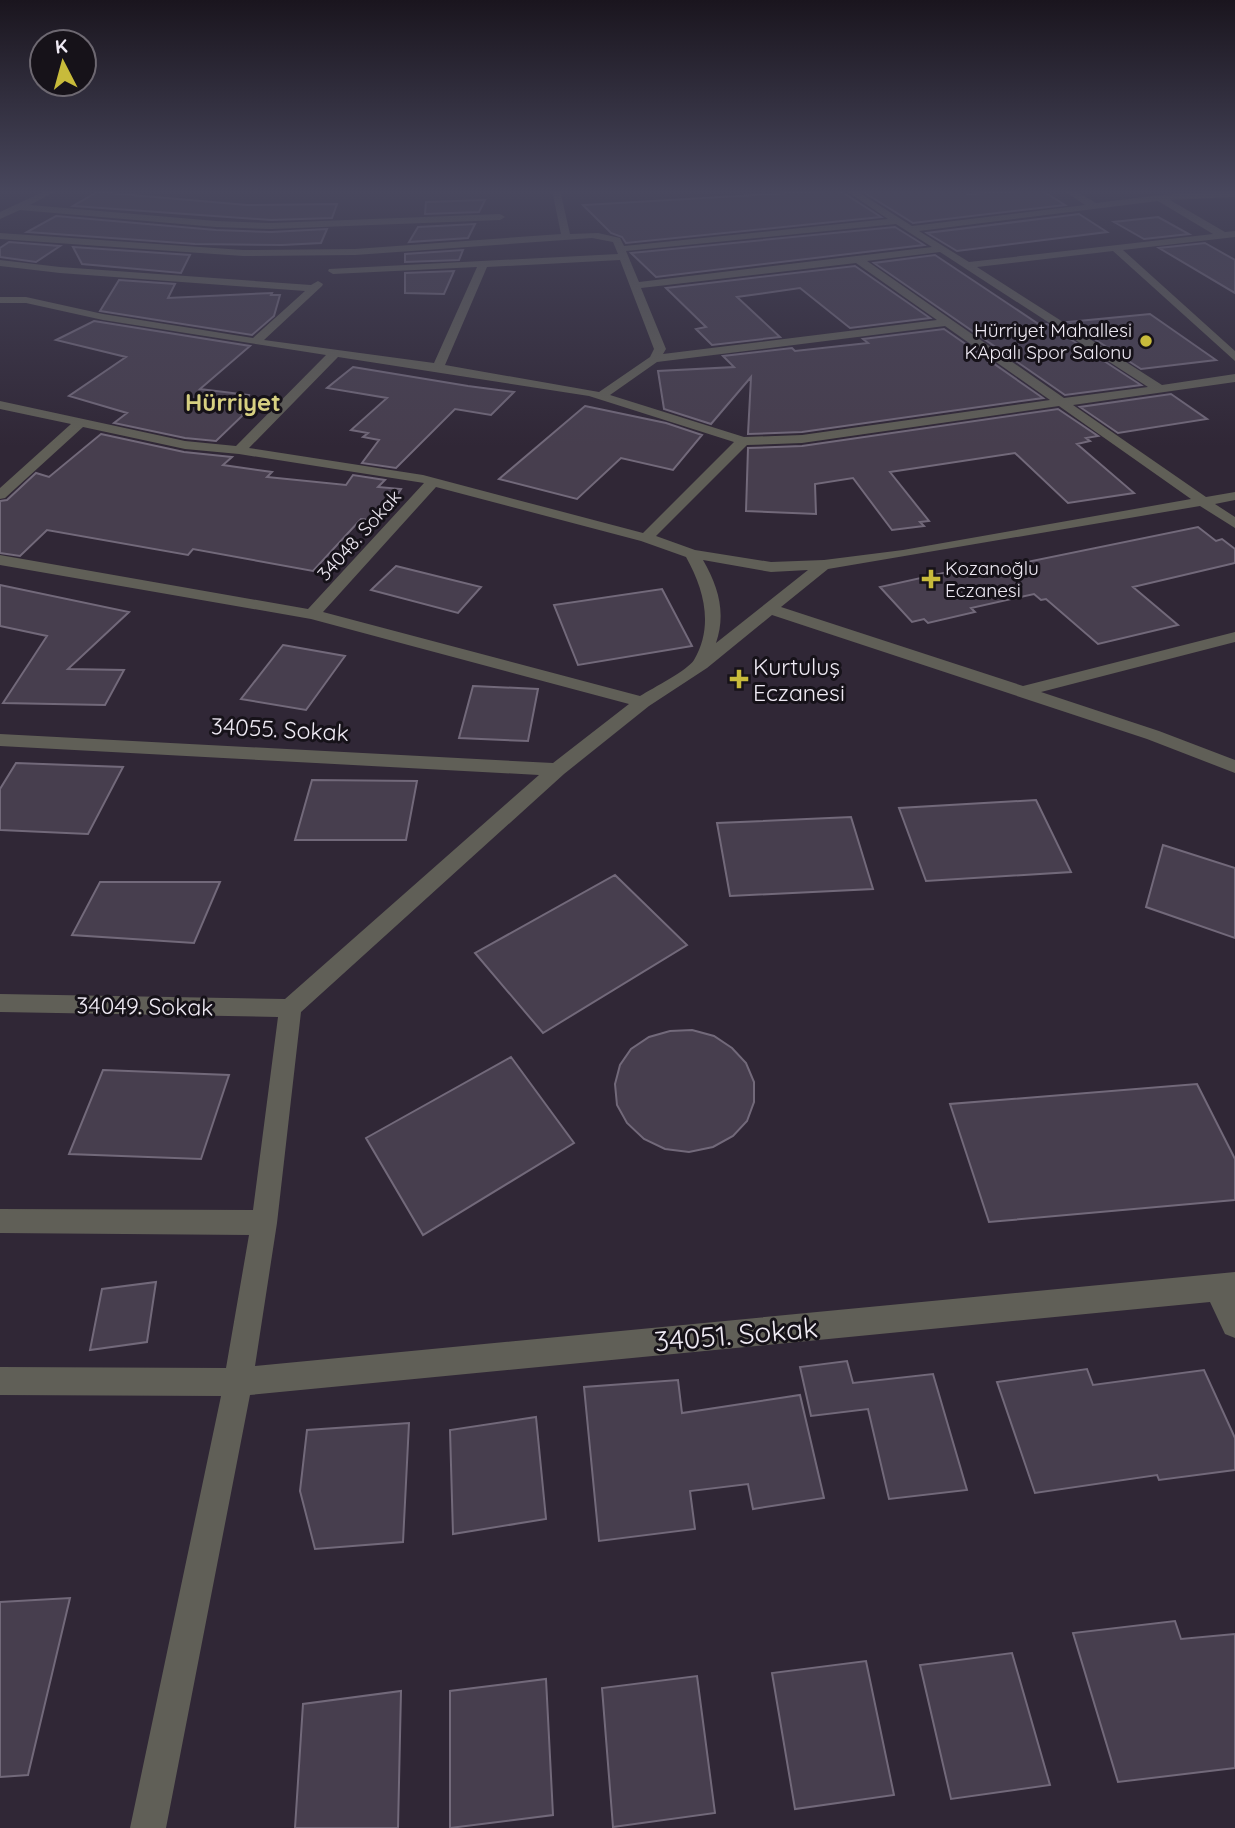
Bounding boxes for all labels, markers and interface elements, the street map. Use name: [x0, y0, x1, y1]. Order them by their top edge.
north arrow: [28, 28, 98, 98]
text: K: [54, 34, 69, 59]
place label: Hürriyet Mahallesi KApalı Spor Salonu: [964, 318, 1132, 364]
marker: Hürriyet Mahallesi KApalı Spor Salonu: [1138, 333, 1154, 349]
district label: Hürriyet: [185, 387, 281, 417]
street label: 34048. Sokak: [312, 485, 406, 585]
place label: Kozanoğlu Eczanesi: [945, 556, 1039, 602]
marker: Kozanoğlu Eczanesi: [923, 571, 939, 587]
place label: Kurtuluş Eczanesi: [753, 652, 845, 707]
marker: Kurtuluş Eczanesi: [731, 671, 747, 687]
street label: 34055. Sokak: [210, 711, 350, 747]
street label: 34049. Sokak: [76, 990, 214, 1022]
street label: 34051. Sokak: [653, 1309, 819, 1359]

